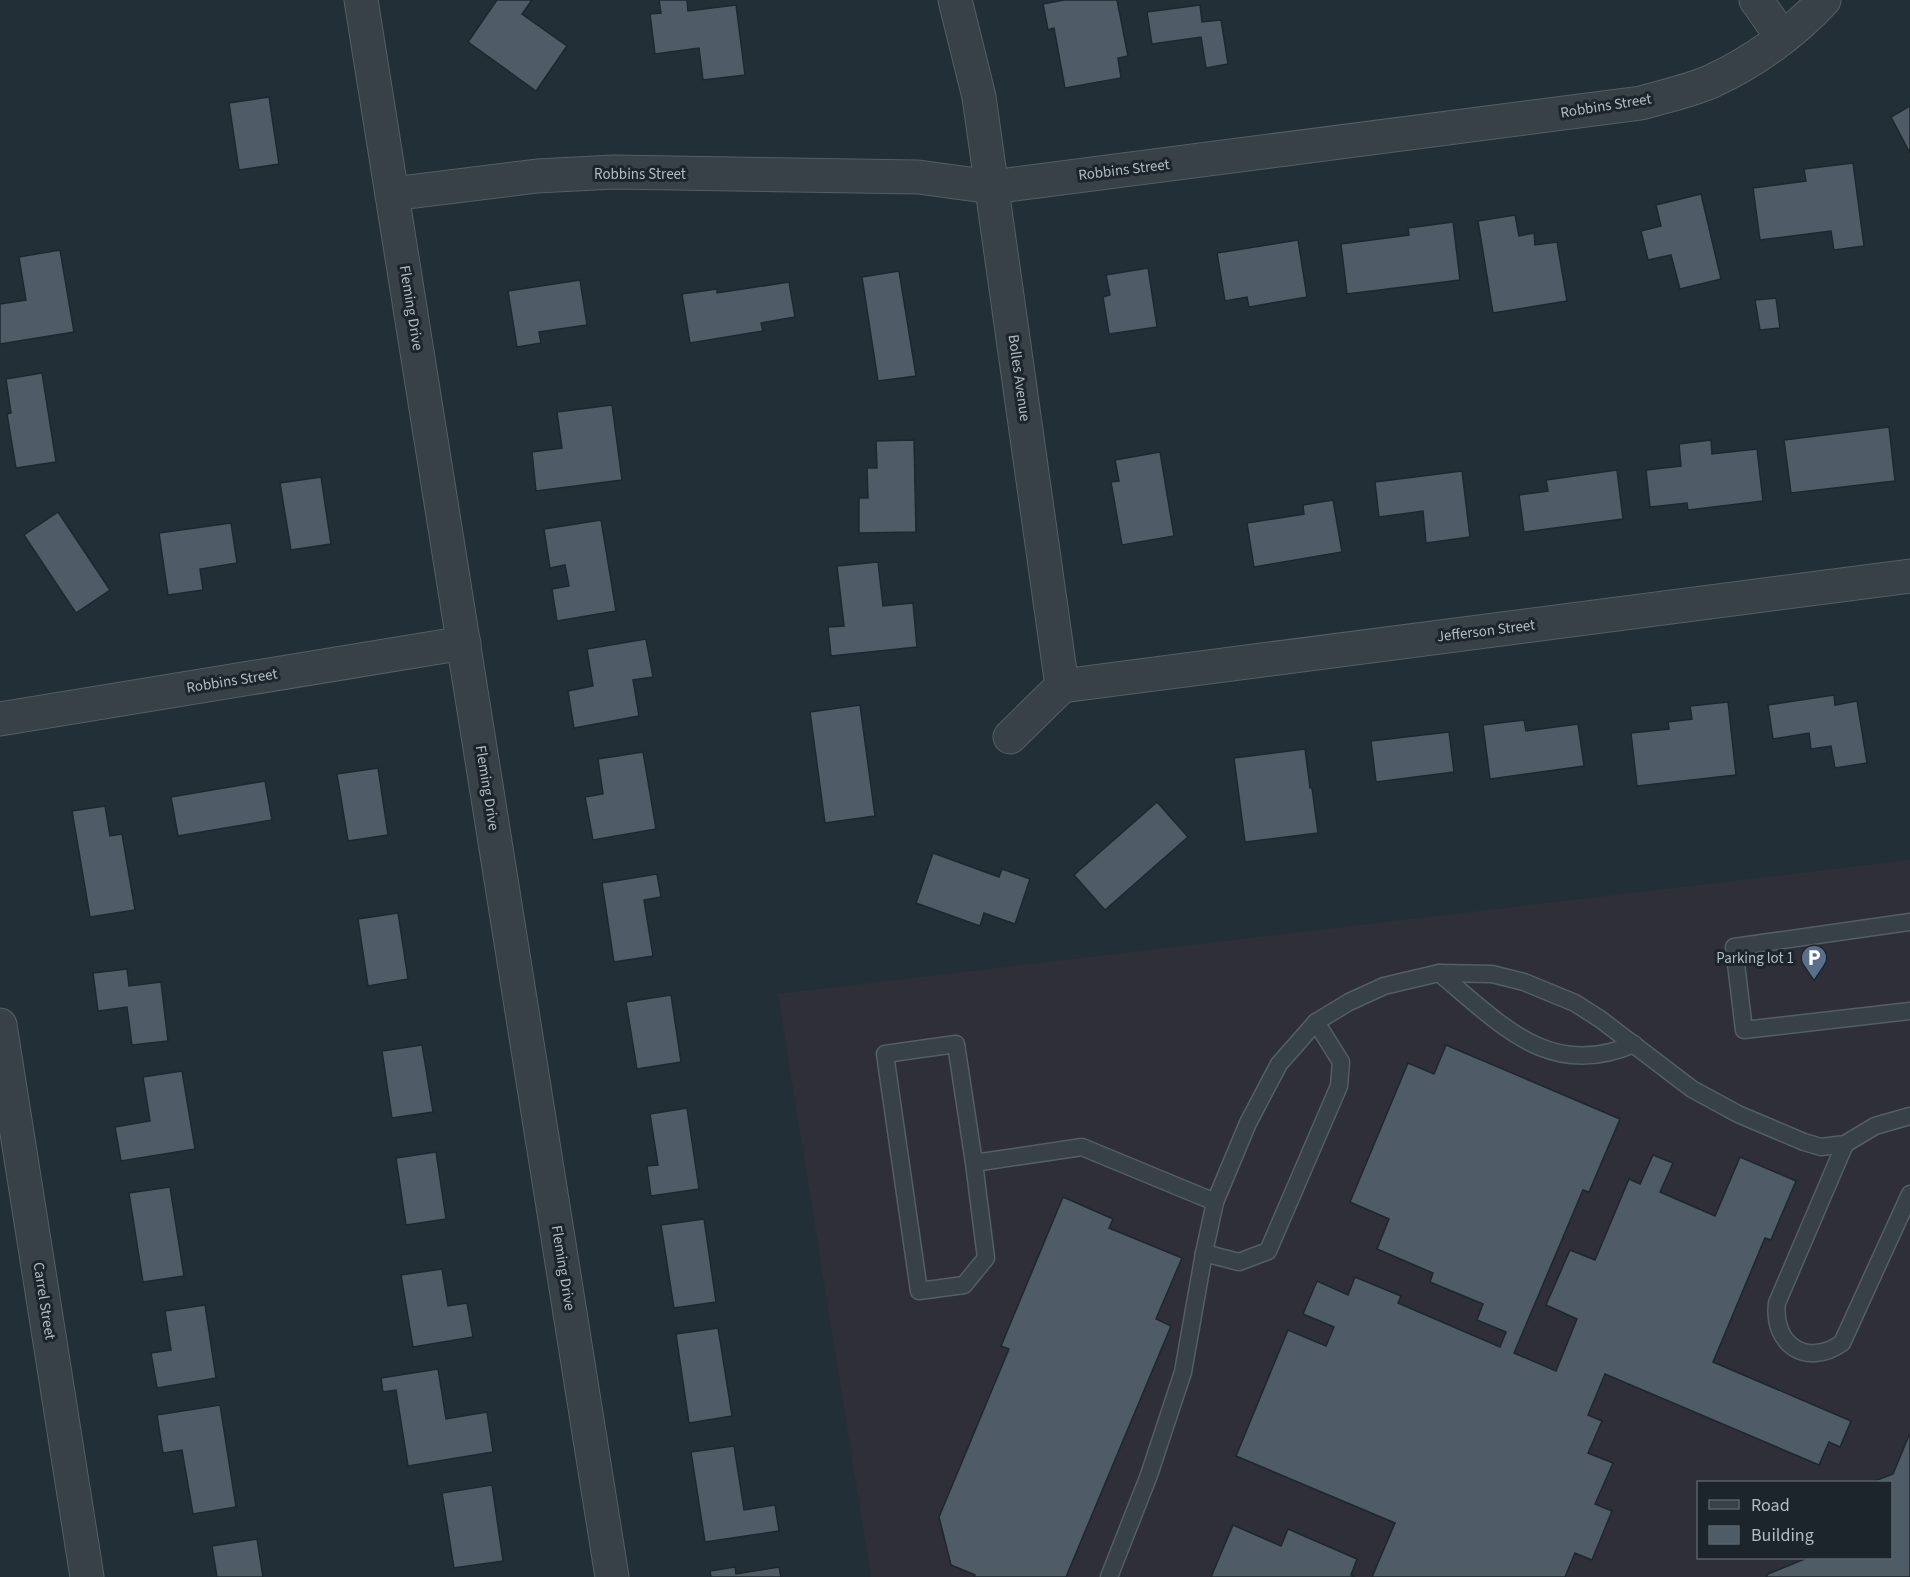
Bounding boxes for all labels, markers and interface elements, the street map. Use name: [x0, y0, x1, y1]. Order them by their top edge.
street label: Robbins Street: [1559, 88, 1653, 124]
street label: Robbins Street: [1077, 154, 1171, 186]
street label: Robbins Street: [594, 164, 686, 185]
street label: Fleming Drive: [394, 264, 428, 352]
street label: Bolles Avenue: [1003, 333, 1035, 423]
street label: Jefferson Street: [1436, 615, 1536, 647]
street label: Robbins Street: [185, 663, 279, 699]
street label: Fleming Drive: [470, 744, 504, 832]
parking icon: Parking lot 1: [1799, 943, 1829, 981]
place label: Parking lot 1: [1716, 948, 1794, 969]
street label: Fleming Drive: [546, 1224, 580, 1312]
street label: Carrel Street: [28, 1261, 60, 1341]
legend: [1697, 1481, 1892, 1559]
text: Road: [1751, 1493, 1790, 1518]
text: Building: [1751, 1523, 1814, 1548]

